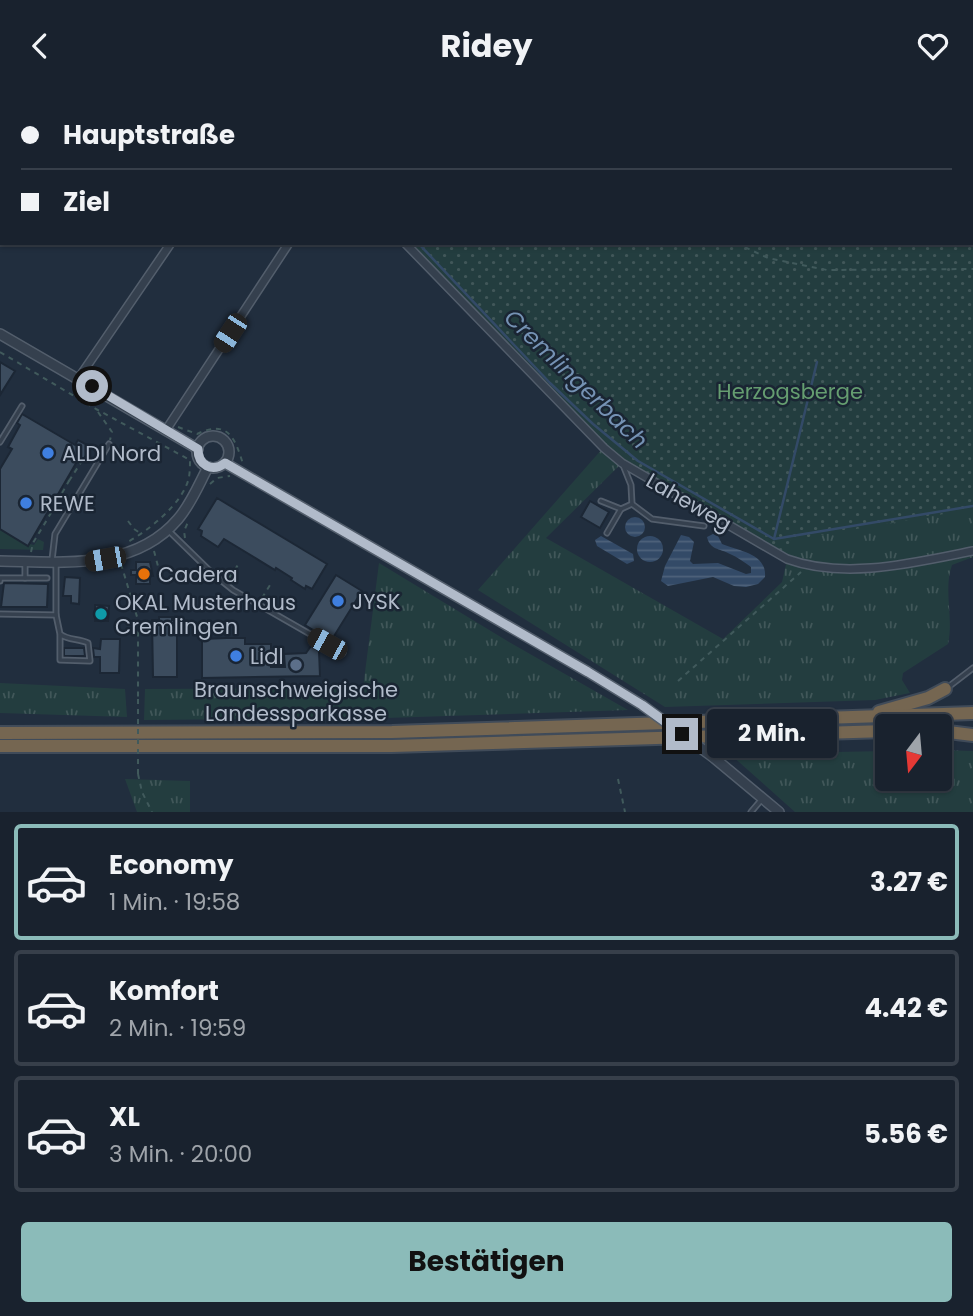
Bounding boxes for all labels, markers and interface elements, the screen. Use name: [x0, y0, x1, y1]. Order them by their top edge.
text: Ridey: [441, 23, 532, 68]
icon: back: [21, 27, 59, 65]
icon: heart: [914, 27, 952, 65]
text: Hauptstraße: [63, 117, 235, 153]
text: Ziel: [63, 184, 110, 220]
water label: Cremlingerbach: [497, 302, 655, 456]
car: [210, 310, 251, 356]
route start: [76, 370, 108, 402]
park label: Herzogsberge: [717, 377, 863, 406]
place label: ALDI Nord: [62, 439, 161, 468]
marker: ALDI Nord: [40, 445, 56, 461]
street label: Laheweg: [641, 466, 737, 538]
place label: REWE: [40, 489, 95, 518]
marker: REWE: [18, 495, 34, 511]
car: [83, 545, 128, 573]
place label: Cadera: [158, 560, 238, 589]
marker: Cadera: [136, 566, 152, 582]
place label: JYSK: [352, 587, 401, 616]
place label: OKAL Musterhaus Cremlingen: [115, 588, 296, 641]
marker: JYSK: [330, 593, 346, 609]
marker: OKAL Musterhaus Cremlingen: [93, 606, 109, 622]
car: [304, 625, 351, 663]
place label: Lidl: [250, 642, 284, 671]
marker: Lidl: [228, 648, 244, 664]
marker: Braunschweigische Landessparkasse: [288, 657, 304, 673]
place label: Braunschweigische Landessparkasse: [194, 675, 398, 728]
callout: 2 Min.: [706, 709, 836, 759]
north arrow: [875, 714, 952, 791]
map controls: [875, 714, 952, 791]
text: 2 Min.: [738, 717, 806, 749]
route end: [666, 718, 698, 750]
text: Economy: [109, 847, 233, 883]
icon: car: [25, 851, 88, 914]
text: 3.27 €: [870, 864, 948, 900]
text: 1 Min. · 19:58: [109, 886, 240, 918]
text: Komfort: [109, 973, 219, 1009]
icon: car: [25, 977, 88, 1040]
text: 4.42 €: [864, 990, 948, 1026]
text: 2 Min. · 19:59: [109, 1012, 246, 1044]
text: XL: [109, 1099, 140, 1135]
icon: car: [25, 1103, 88, 1166]
text: 5.56 €: [864, 1116, 948, 1152]
text: 3 Min. · 20:00: [109, 1138, 252, 1170]
button: Bestätigen: [21, 1222, 952, 1302]

